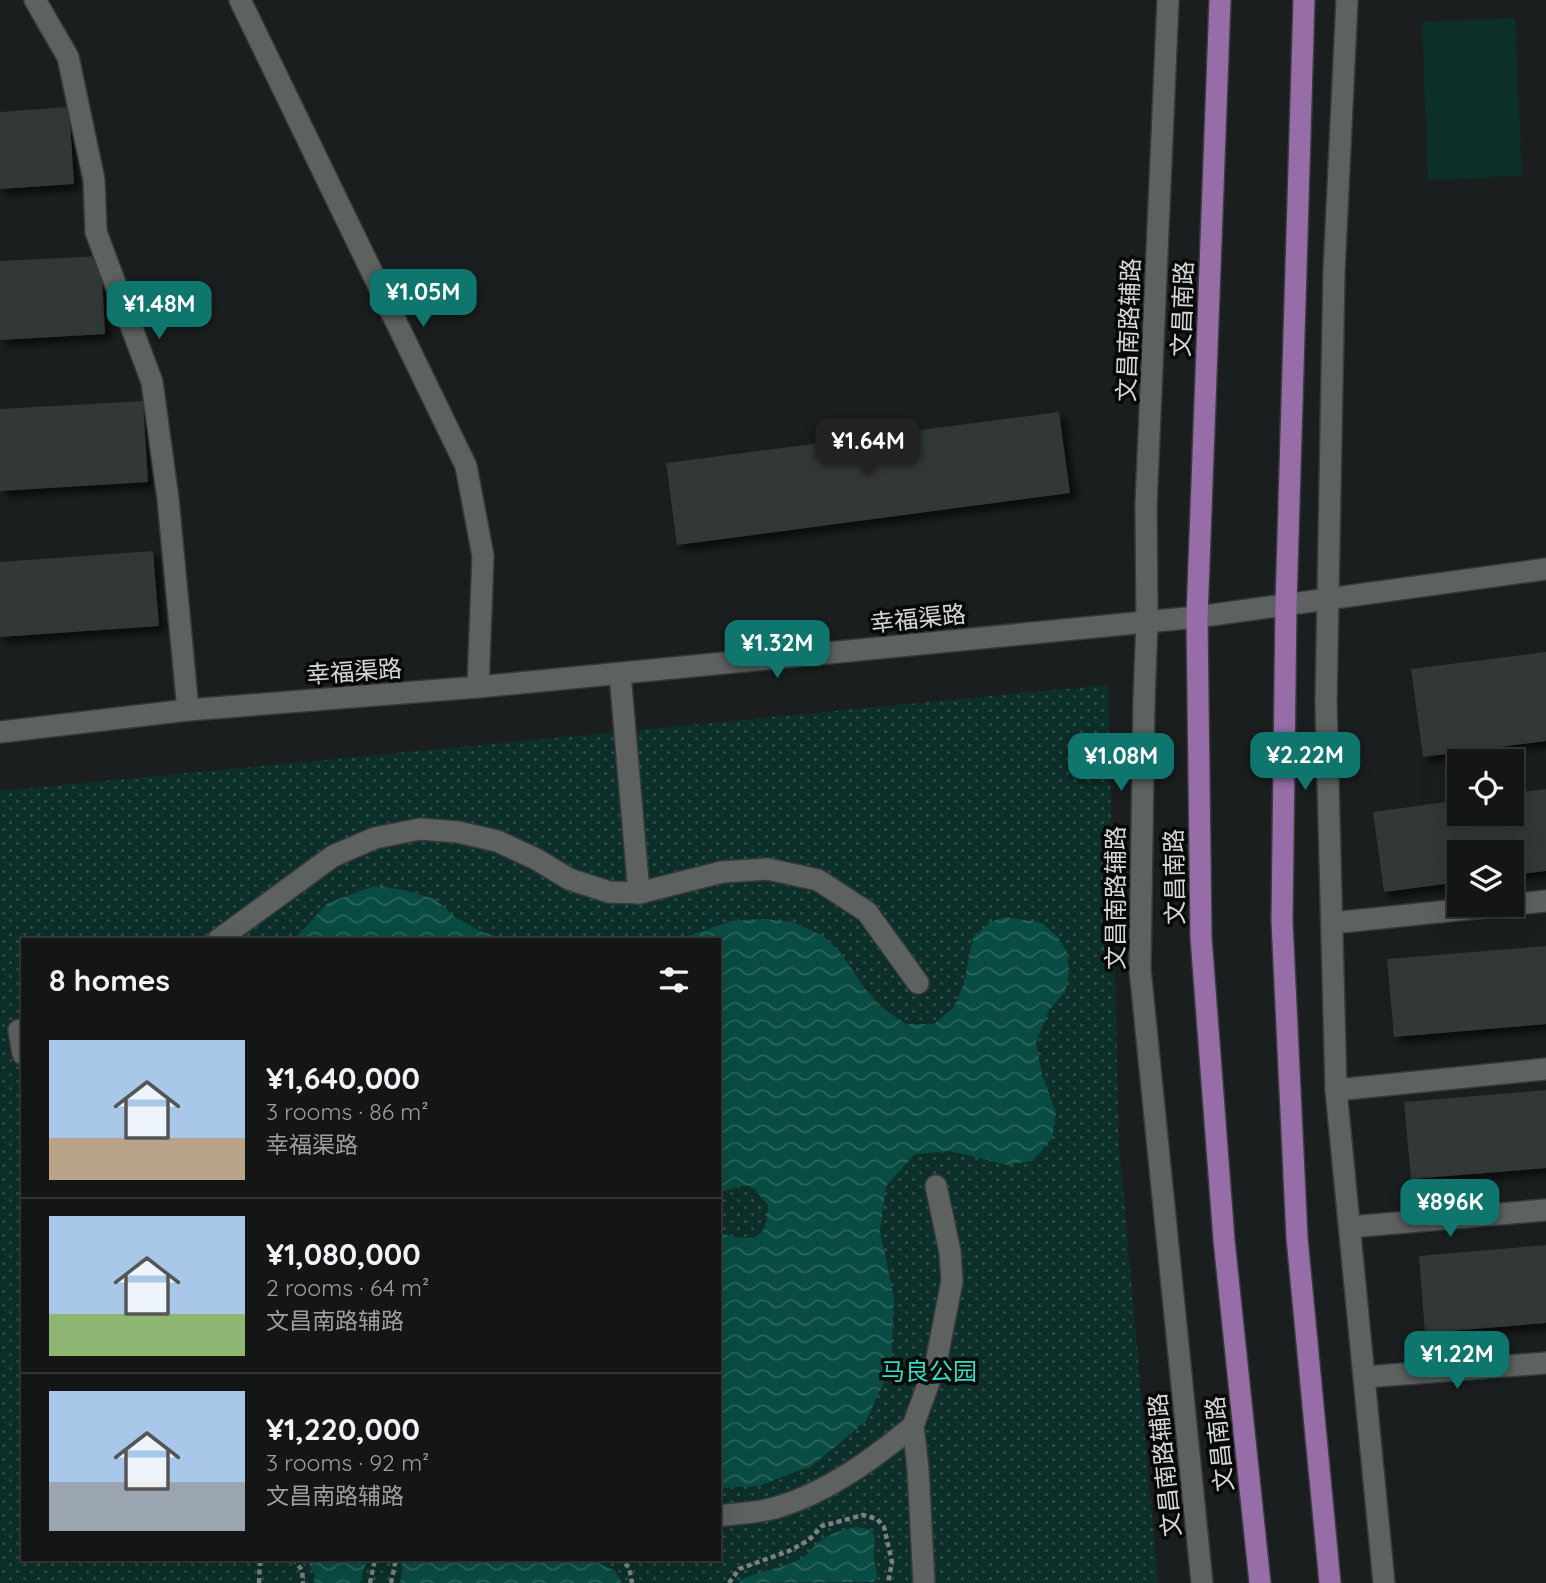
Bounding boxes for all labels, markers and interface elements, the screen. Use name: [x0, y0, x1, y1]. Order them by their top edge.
street label: 文昌南路辅路: [1110, 258, 1146, 402]
street label: 文昌南路: [1165, 261, 1199, 357]
pin: ¥1.05M: [366, 270, 480, 329]
text: ¥1.05M: [386, 277, 460, 306]
pin: ¥1.48M: [102, 282, 216, 341]
text: ¥1.48M: [123, 289, 195, 318]
pin: ¥1.64M: [811, 419, 925, 478]
text: ¥1.64M: [831, 426, 905, 455]
street label: 幸福渠路: [869, 598, 967, 638]
pin: ¥1.32M: [720, 620, 834, 680]
text: ¥1.32M: [741, 628, 813, 657]
street label: 幸福渠路: [305, 653, 403, 689]
pin: ¥2.22M: [1248, 732, 1362, 792]
pin: ¥1.08M: [1064, 734, 1178, 793]
text: ¥2.22M: [1266, 740, 1344, 769]
text: ¥1.08M: [1084, 741, 1158, 770]
map controls: [1447, 749, 1524, 917]
button: locate: [1447, 749, 1524, 826]
street label: 文昌南路辅路: [1100, 826, 1130, 970]
street label: 文昌南路: [1158, 829, 1190, 925]
button: layers: [1447, 840, 1524, 917]
text: 8 homes: [49, 961, 170, 999]
icon: filters: [655, 961, 693, 999]
text: ¥1,640,000: [266, 1059, 420, 1097]
icon: home: [105, 1068, 189, 1152]
text: 3 rooms · 86 m²: [266, 1097, 429, 1126]
text: 幸福渠路: [266, 1130, 358, 1159]
pin: ¥896K: [1401, 1180, 1499, 1239]
text: ¥896K: [1416, 1187, 1484, 1216]
text: ¥1,080,000: [266, 1235, 421, 1273]
icon: home: [105, 1244, 189, 1328]
text: 2 rooms · 64 m²: [266, 1273, 429, 1302]
text: 文昌南路辅路: [266, 1306, 404, 1335]
pin: ¥1.22M: [1400, 1332, 1514, 1391]
text: ¥1.22M: [1420, 1339, 1494, 1368]
park label: 马良公园: [881, 1356, 977, 1386]
street label: 文昌南路辅路: [1142, 1392, 1186, 1538]
street label: 文昌南路: [1199, 1395, 1239, 1493]
text: ¥1,220,000: [266, 1410, 420, 1448]
icon: home: [105, 1419, 189, 1503]
text: 3 rooms · 92 m²: [266, 1448, 429, 1477]
text: 文昌南路辅路: [266, 1481, 404, 1510]

